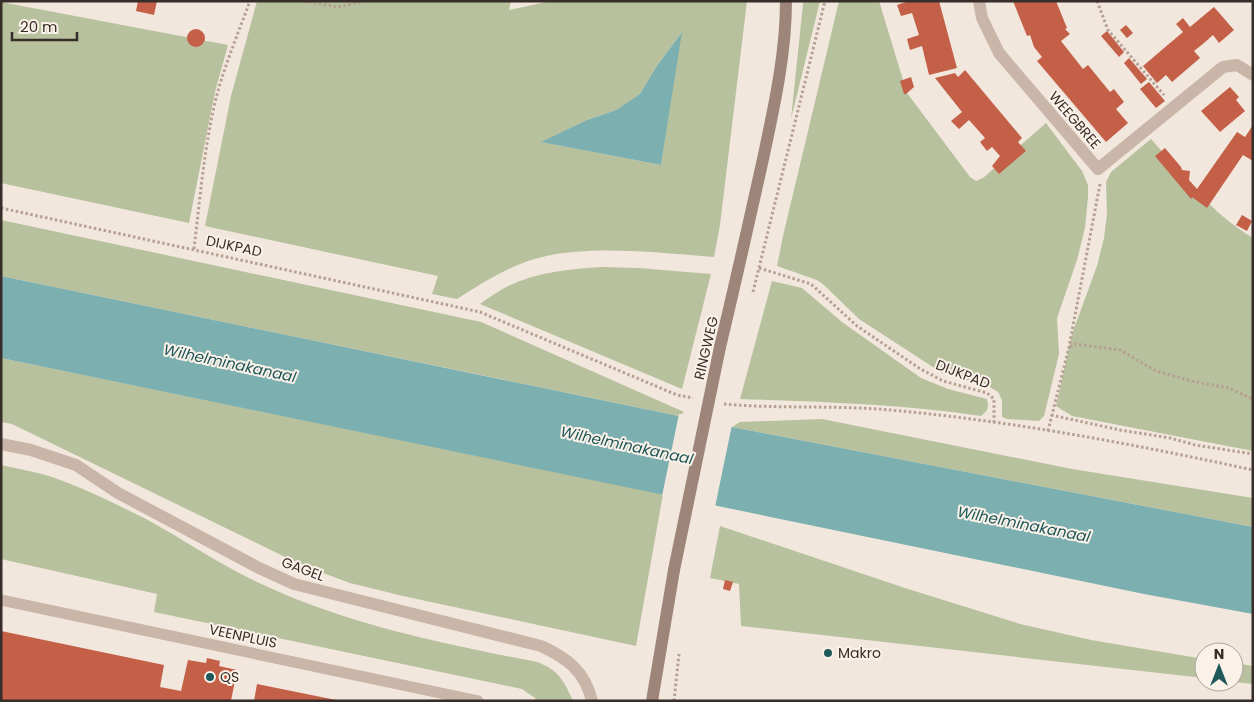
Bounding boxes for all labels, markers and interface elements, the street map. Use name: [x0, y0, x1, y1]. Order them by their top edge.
scale bar: [12, 10, 78, 42]
text: 20 m: [20, 16, 58, 37]
street label: WEEGBREE: [1044, 87, 1106, 153]
street label: DIJKPAD: [204, 230, 264, 262]
street label: RINGWEG: [689, 314, 723, 382]
water label: Wilhelminakanaal: [162, 339, 298, 387]
street label: DIJKPAD: [933, 355, 993, 394]
water label: Wilhelminakanaal: [559, 421, 695, 469]
water label: Wilhelminakanaal: [956, 501, 1093, 547]
street label: GAGEL: [279, 552, 327, 586]
street label: VEENPLUIS: [207, 619, 279, 653]
north arrow: [1194, 642, 1244, 692]
place label: Makro: [838, 643, 881, 663]
text: N: [1214, 644, 1224, 664]
marker: Makro: [822, 647, 834, 659]
place label: QS: [220, 667, 239, 687]
marker: QS: [204, 671, 216, 683]

